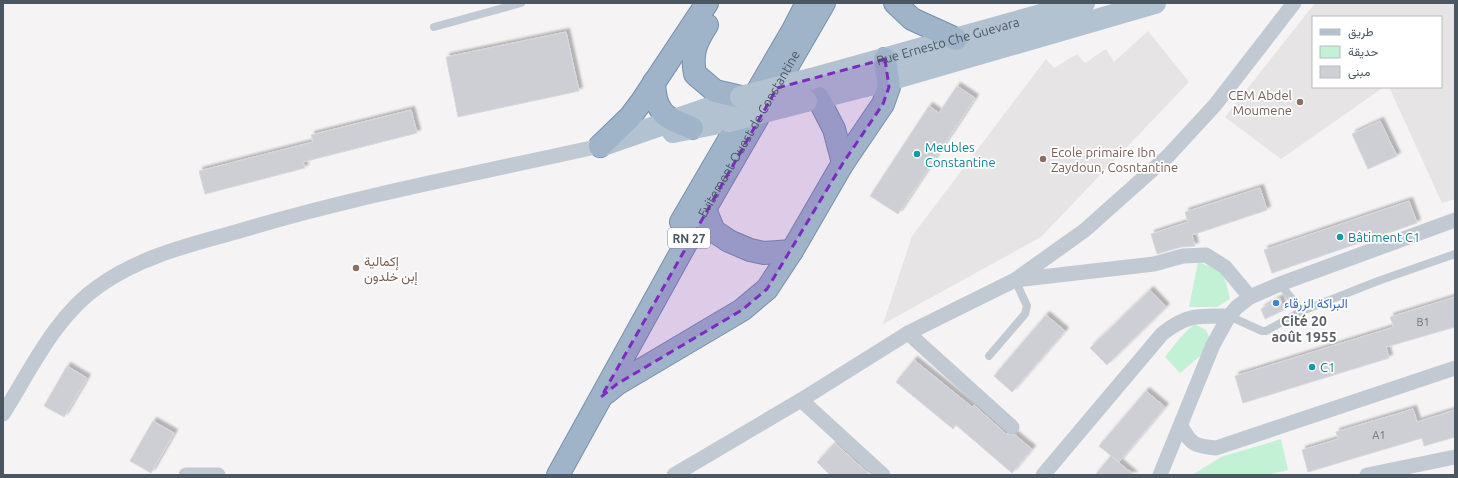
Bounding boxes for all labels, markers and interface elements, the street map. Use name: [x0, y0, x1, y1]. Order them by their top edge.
street label: Rue Ernesto Che Guevara: [875, 14, 1021, 67]
legend: [1312, 16, 1442, 88]
text: طريق: [1348, 25, 1374, 40]
text: حديقة: [1348, 45, 1378, 59]
street label: Evitement Ouest de Constantine: [695, 48, 802, 219]
text: مبنى: [1348, 65, 1370, 80]
place label: CEM Abdel Moumene: [1228, 88, 1293, 117]
marker: CEM Abdel Moumene: [1295, 97, 1305, 107]
place label: Meubles Constantine: [925, 140, 996, 169]
place label: Ecole primaire Ibn Zaydoun, Cosntantine: [1051, 145, 1178, 175]
marker: Meubles Constantine: [912, 149, 922, 159]
marker: Ecole primaire Ibn Zaydoun, Cosntantine: [1038, 154, 1048, 164]
road number: RN 27: [668, 228, 710, 248]
place label: Bâtiment C1: [1348, 230, 1420, 244]
marker: Bâtiment C1: [1335, 232, 1345, 242]
place label: إكمالية إبن خلدون: [364, 254, 418, 286]
marker: إكمالية إبن خلدون: [351, 263, 361, 273]
place label: البراكة الزرقاء: [1284, 296, 1348, 312]
marker: البراكة الزرقاء: [1271, 298, 1281, 308]
district label: Cité 20 août 1955: [1271, 313, 1337, 345]
house number: B1: [1416, 316, 1430, 328]
place label: C1: [1320, 360, 1335, 374]
marker: C1: [1307, 362, 1317, 372]
house number: A1: [1372, 429, 1386, 441]

